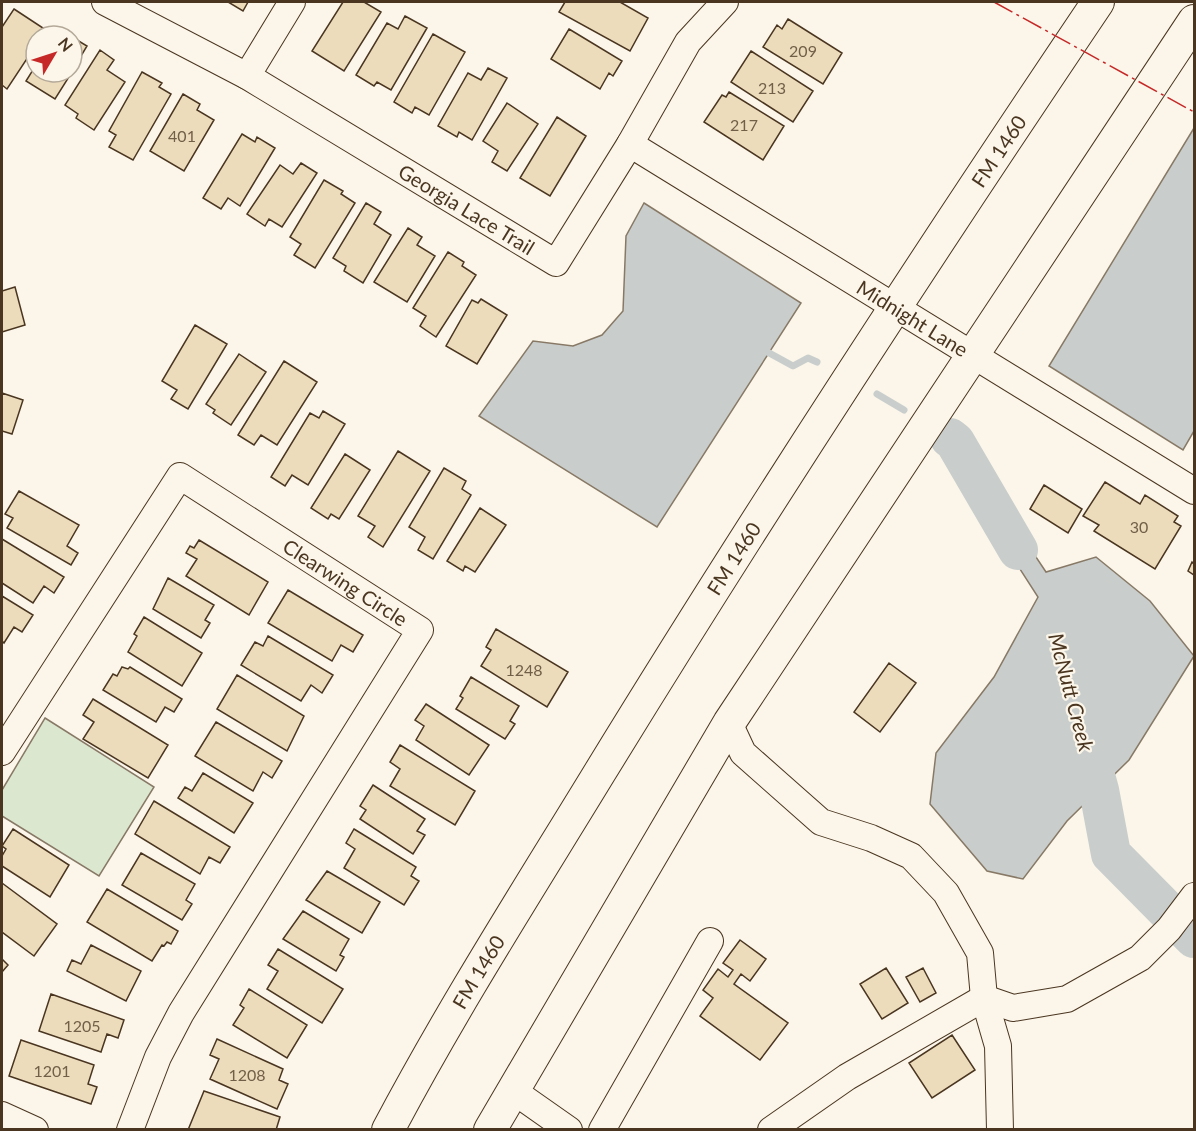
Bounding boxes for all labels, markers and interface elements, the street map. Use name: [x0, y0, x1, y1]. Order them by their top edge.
north arrow: [24, 24, 84, 84]
text: N: [55, 33, 77, 55]
house number: 209: [789, 41, 817, 60]
house number: 213: [758, 78, 786, 97]
street label: FM 1460: [966, 110, 1031, 191]
house number: 217: [730, 115, 758, 134]
house number: 401: [168, 126, 196, 145]
street label: Georgia Lace Trail: [394, 159, 539, 259]
street label: Midnight Lane: [853, 275, 973, 361]
street label: FM 1460: [701, 517, 765, 599]
house number: 30: [1130, 517, 1148, 536]
street label: Clearwing Circle: [279, 533, 412, 631]
water label: McNutt Creek: [1044, 630, 1100, 755]
house number: 1248: [505, 660, 543, 679]
street label: FM 1460: [447, 931, 509, 1013]
house number: 1205: [63, 1016, 101, 1035]
house number: 1201: [33, 1061, 71, 1080]
house number: 1208: [228, 1065, 266, 1084]

